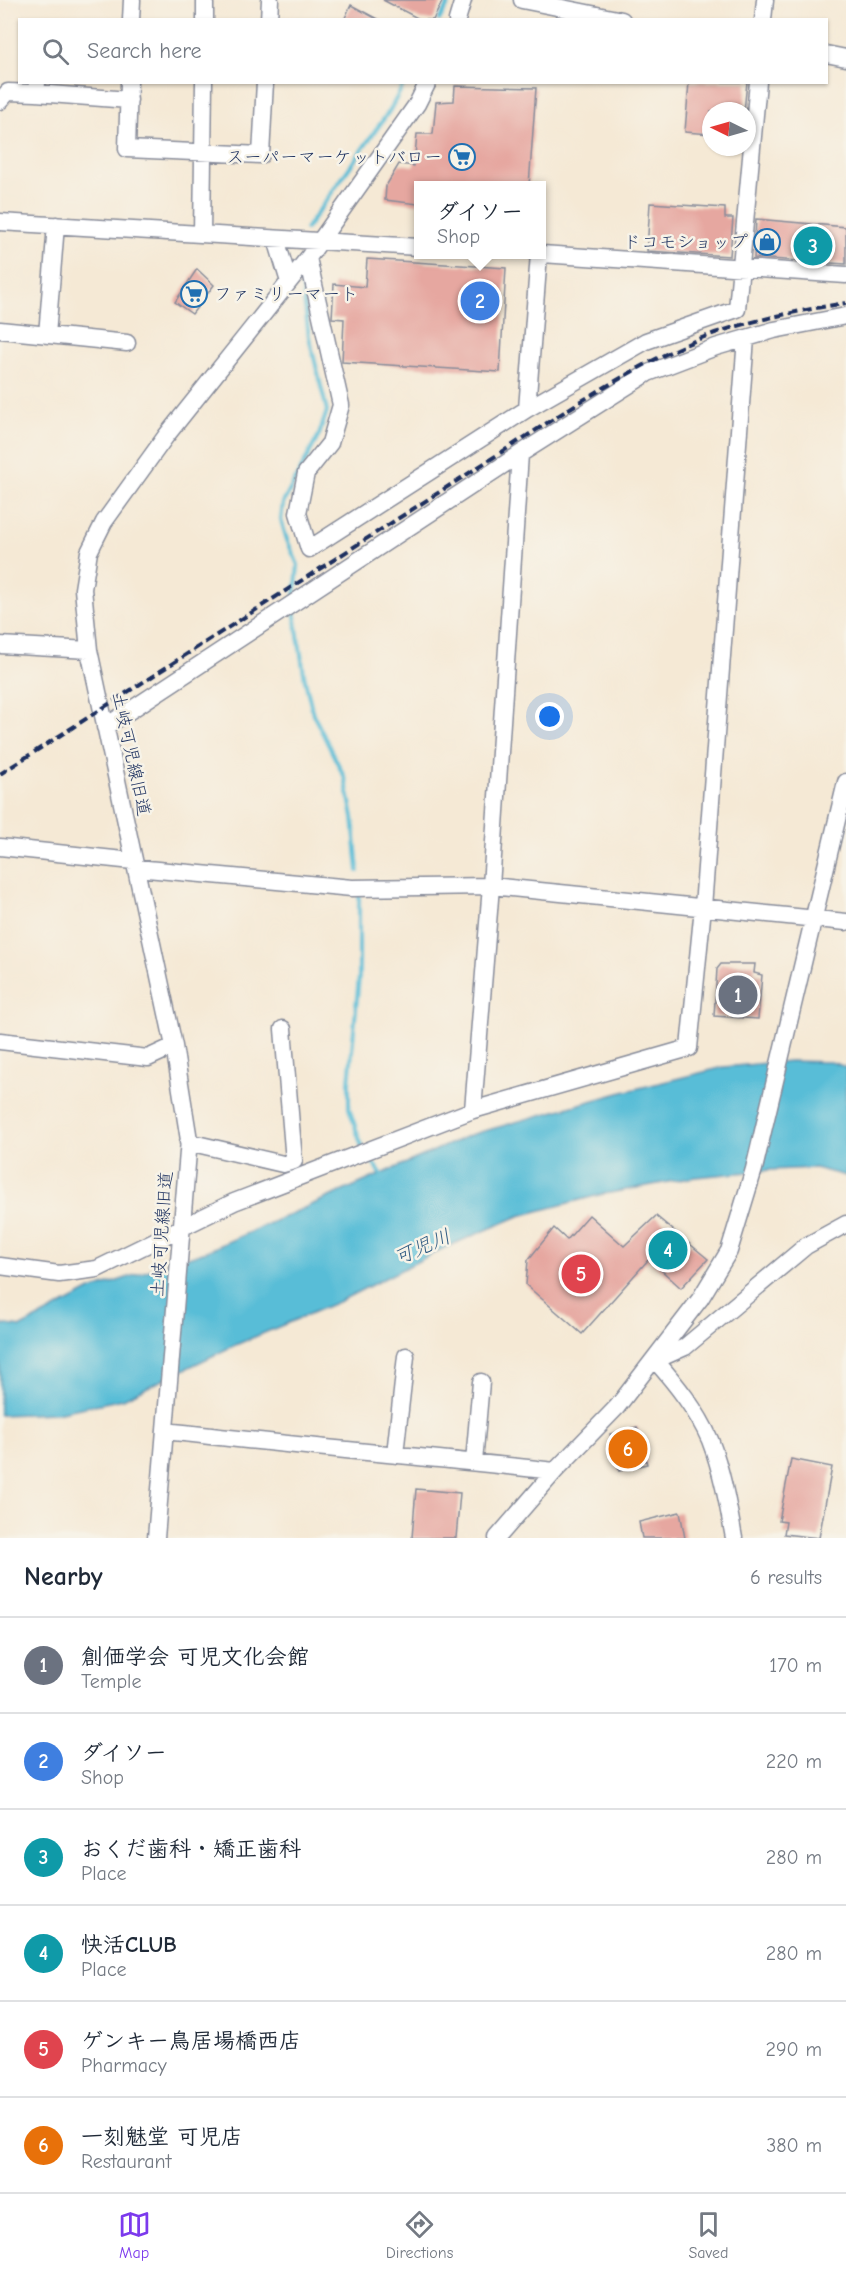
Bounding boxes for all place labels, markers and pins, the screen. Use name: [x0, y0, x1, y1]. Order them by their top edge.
supermarket icon: スーパーマーケットバロー: [447, 142, 477, 172]
place label: スーパーマーケットバロー: [226, 147, 442, 168]
pin: 3: [794, 224, 832, 268]
shop icon: ドコモショップ: [752, 227, 782, 257]
place label: ドコモショップ: [623, 232, 748, 253]
pin: 2: [460, 278, 500, 324]
supermarket icon: ファミリーマート: [179, 279, 209, 309]
place label: ファミリーマート: [214, 284, 358, 305]
pin: 1: [718, 972, 758, 1018]
pin: 4: [648, 1228, 688, 1272]
pin: 5: [562, 1252, 600, 1296]
pin: 6: [608, 1426, 648, 1472]

